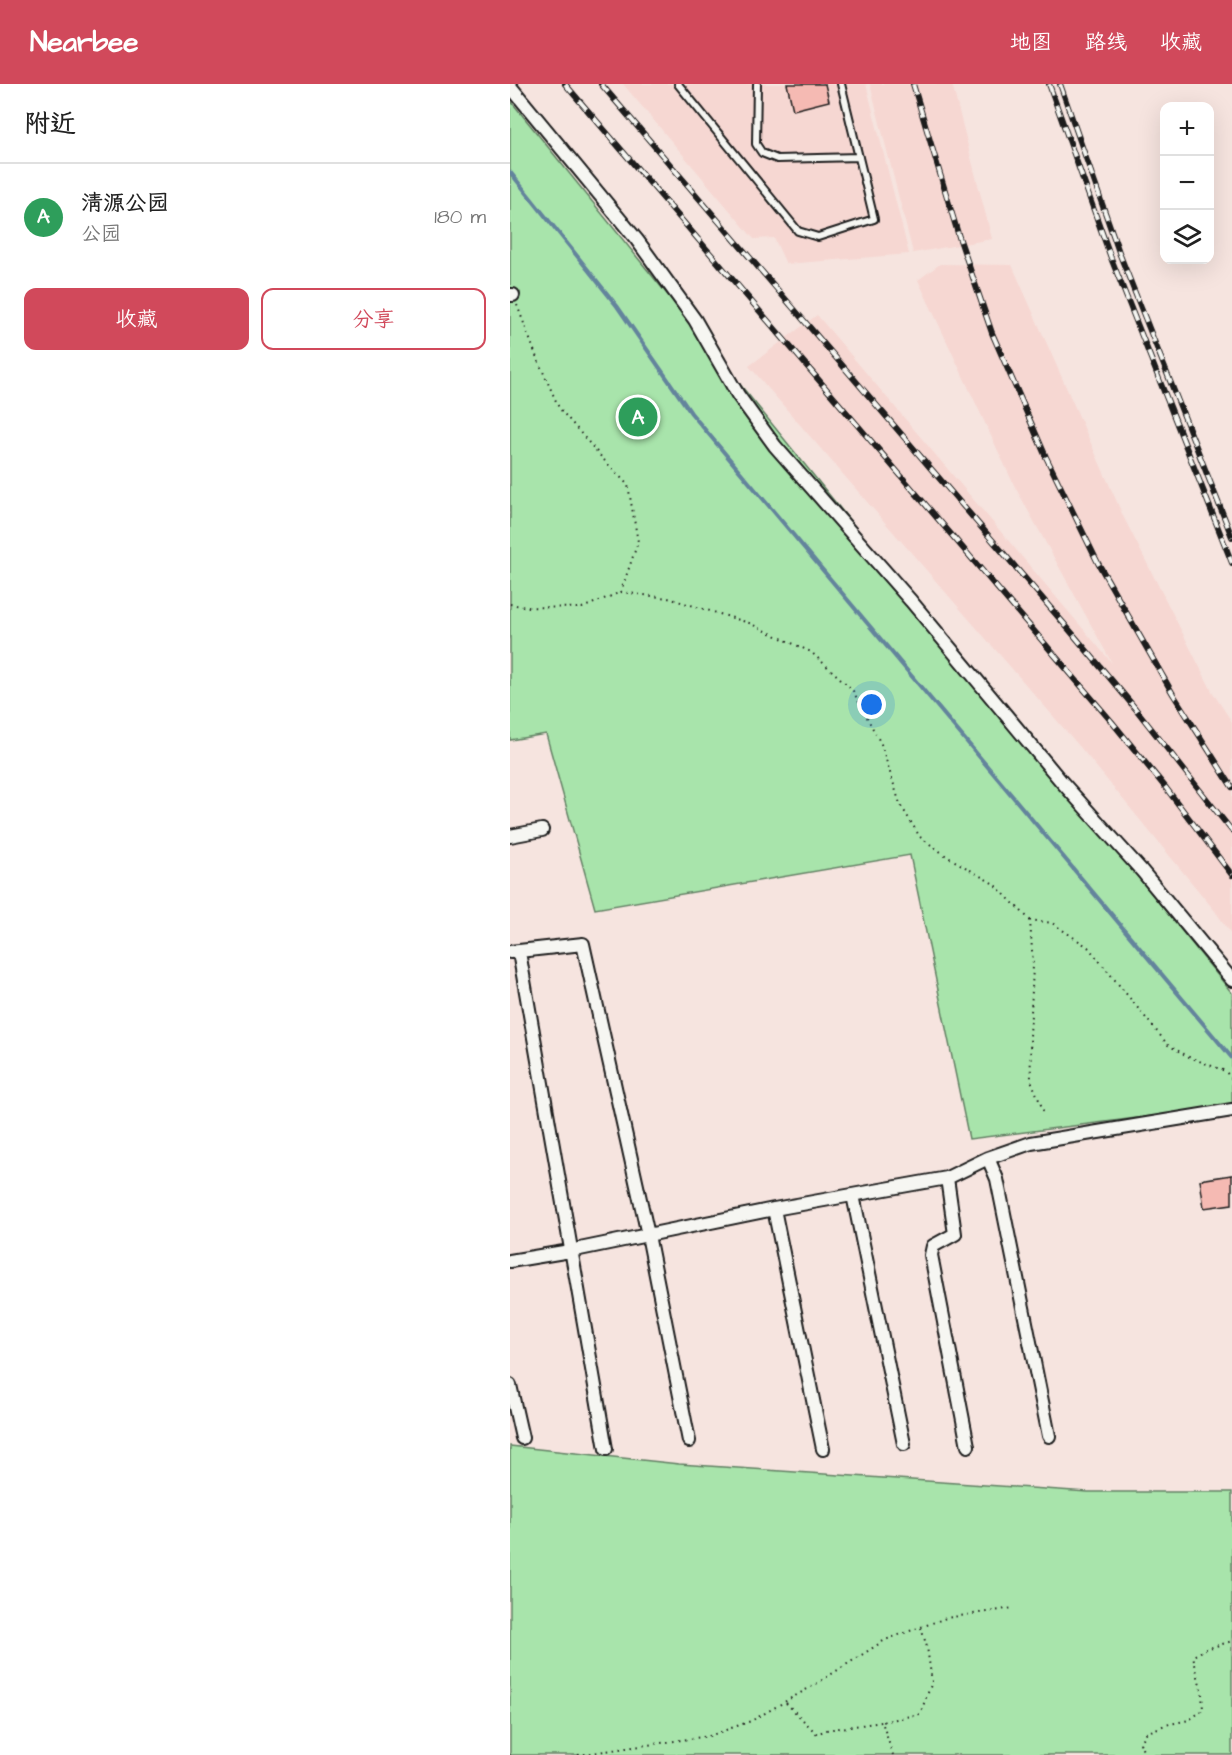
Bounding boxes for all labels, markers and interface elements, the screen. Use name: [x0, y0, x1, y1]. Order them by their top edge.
text: Nearbee: [30, 23, 138, 62]
text: 地图: [1010, 28, 1052, 57]
text: 路线: [1085, 28, 1127, 57]
text: 收藏: [1160, 28, 1202, 57]
map controls: [1160, 102, 1214, 264]
button: +: [1160, 102, 1214, 156]
text: 附近: [24, 106, 76, 142]
button: −: [1160, 156, 1214, 210]
text: 清源公园: [81, 188, 169, 219]
text: A: [37, 203, 50, 231]
text: 180 m: [434, 203, 486, 231]
button: layers: [1160, 210, 1214, 264]
text: 公园: [81, 220, 121, 248]
button: 收藏: [24, 288, 249, 350]
button: 分享: [261, 288, 486, 350]
pin: A: [618, 394, 658, 440]
your location: [857, 690, 886, 719]

